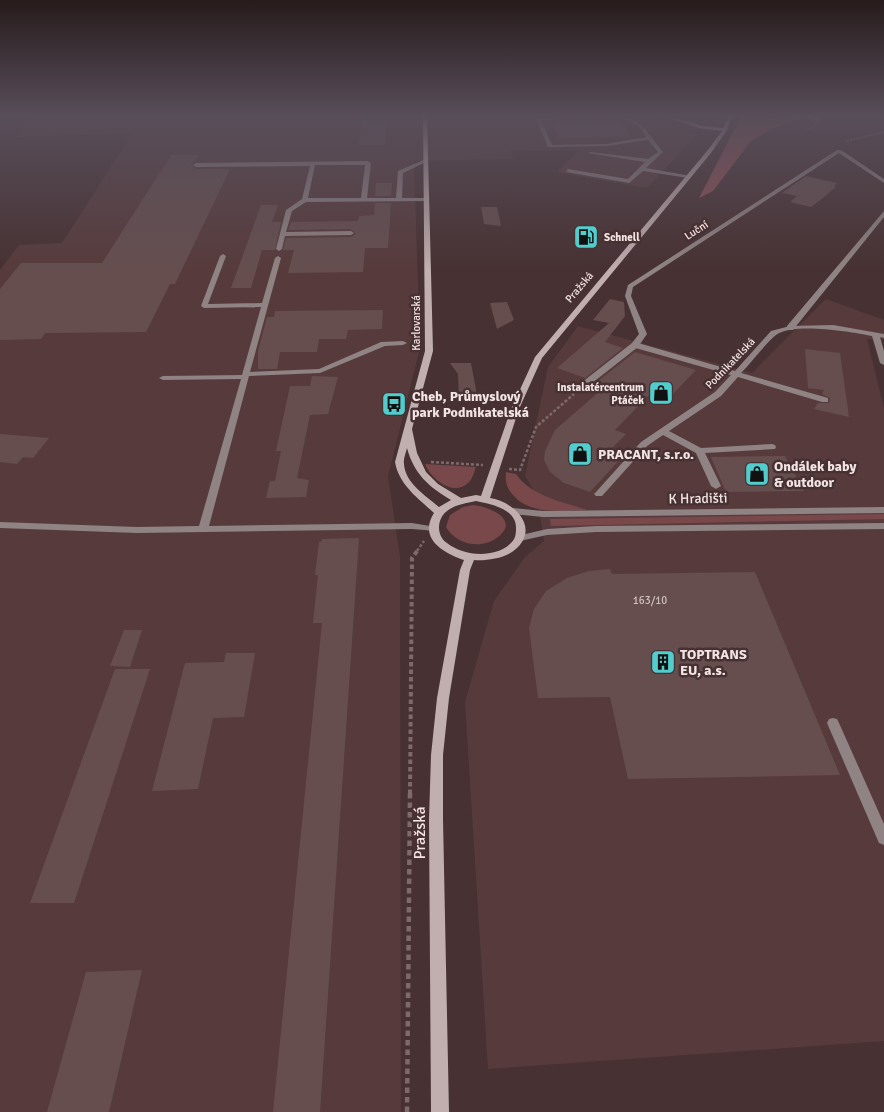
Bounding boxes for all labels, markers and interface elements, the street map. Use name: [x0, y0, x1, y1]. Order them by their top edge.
street label: Luční: [682, 218, 711, 243]
fuel station icon: Schnell: [573, 224, 599, 250]
place label: Schnell: [604, 231, 640, 244]
street label: Pražská: [563, 269, 596, 305]
street label: Karlovarská: [410, 295, 423, 351]
street label: Podnikatelská: [703, 335, 758, 392]
shop icon: Instalatércentrum Ptáček: [648, 380, 674, 406]
place label: Instalatércentrum Ptáček: [557, 381, 644, 407]
place label: Cheb, Průmyslový park Podnikatelská: [412, 388, 529, 421]
bus stop icon: Cheb, Průmyslový park Podnikatelská: [381, 391, 407, 417]
shop icon: PRACANT, s.r.o.: [567, 441, 593, 467]
place label: PRACANT, s.r.o.: [598, 446, 694, 463]
place label: Ondálek baby & outdoor: [774, 458, 856, 491]
shop icon: Ondálek baby & outdoor: [744, 461, 770, 487]
street label: K Hradišti: [668, 489, 728, 508]
house number: 163/10: [633, 594, 667, 607]
place label: TOPTRANS EU, a.s.: [680, 646, 747, 679]
building icon: TOPTRANS EU, a.s.: [650, 649, 676, 675]
street label: Pražská: [410, 807, 430, 860]

